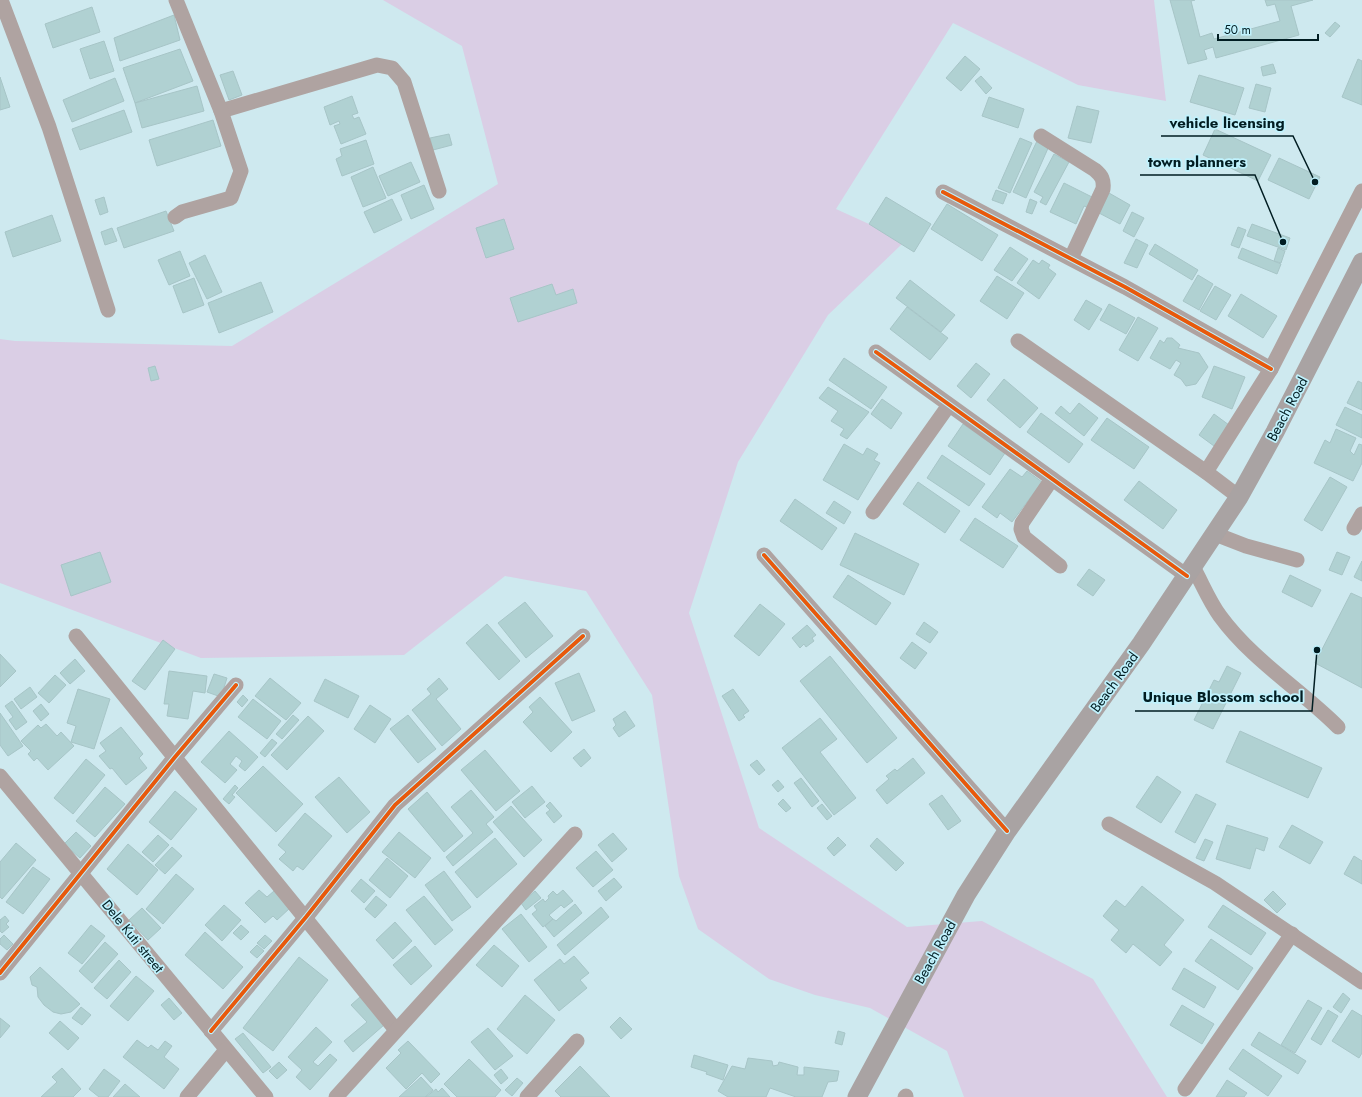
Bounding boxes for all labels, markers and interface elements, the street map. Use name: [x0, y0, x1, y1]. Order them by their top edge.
scale bar: [1218, 16, 1318, 42]
text: 50 m: [1224, 21, 1251, 39]
callout: vehicle licensing: [1161, 109, 1293, 136]
text: vehicle licensing: [1168, 112, 1285, 134]
callout: town planners: [1140, 148, 1255, 175]
text: town planners: [1148, 151, 1246, 173]
street label: Beach Road: [1262, 373, 1312, 445]
street label: Beach Road: [1085, 648, 1143, 716]
callout: Unique Blossom school: [1135, 684, 1312, 711]
text: Unique Blossom school: [1143, 686, 1303, 708]
street label: Dele Kuti street: [97, 895, 169, 977]
street label: Beach Road: [909, 916, 961, 988]

